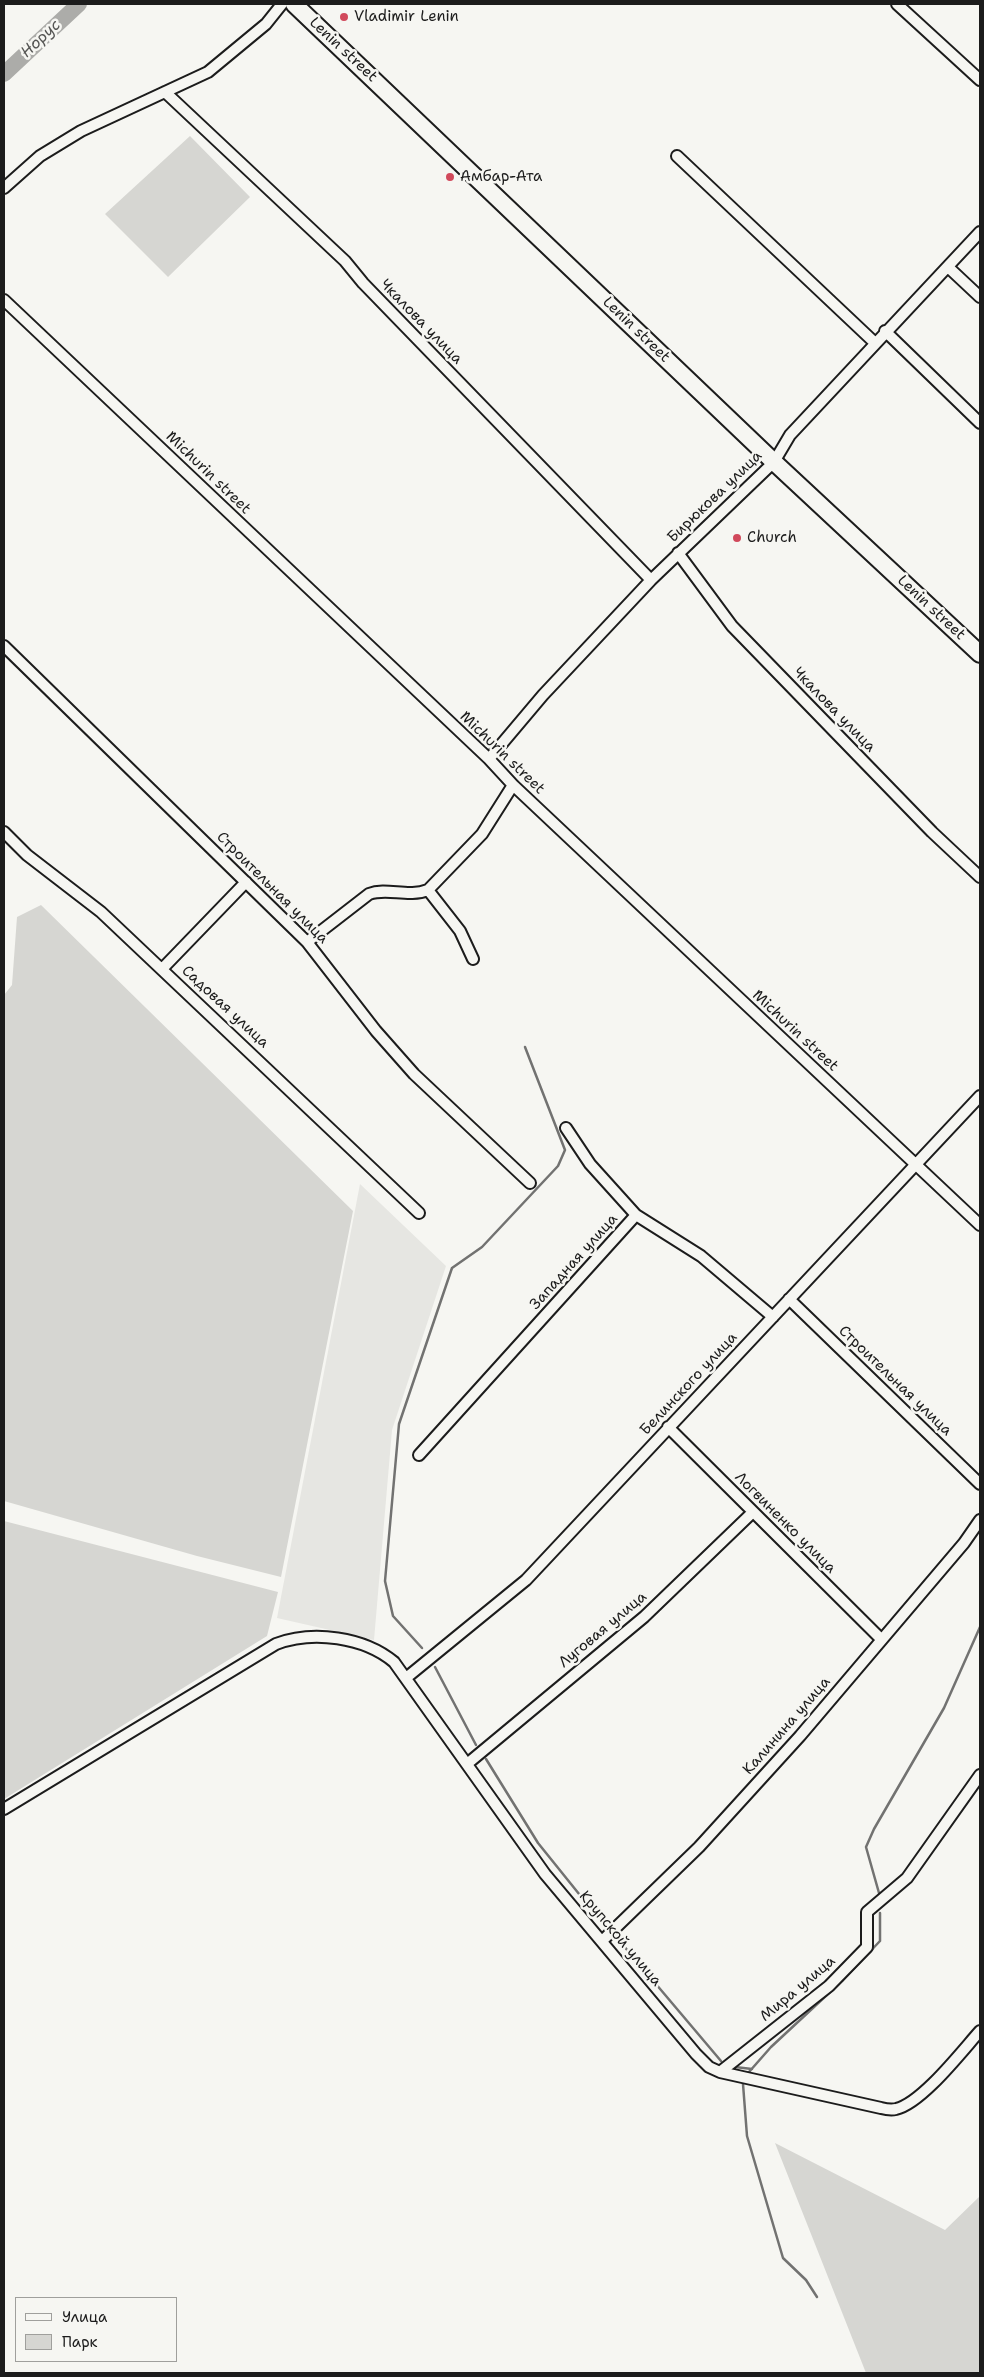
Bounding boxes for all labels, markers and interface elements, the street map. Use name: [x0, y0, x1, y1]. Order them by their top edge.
place label: Vladimir Lenin: [354, 8, 459, 26]
marker: Vladimir Lenin: [338, 11, 350, 23]
street label: Lenin street: [305, 14, 381, 86]
water label: Норус: [17, 16, 65, 62]
place label: Амбар-Ата: [460, 168, 542, 186]
marker: Амбар-Ата: [444, 171, 456, 183]
street label: Чкалова улица: [376, 276, 466, 368]
street label: Lenin street: [599, 293, 673, 367]
street label: Michurin street: [162, 428, 254, 518]
street label: Бирюкова улица: [664, 447, 766, 547]
place label: Сhurch: [747, 529, 797, 547]
marker: Сhurch: [731, 532, 743, 544]
street label: Lenin street: [893, 572, 969, 644]
street label: Чкалова улица: [789, 664, 879, 756]
street label: Michurin street: [456, 708, 548, 798]
street label: Строительная улица: [212, 828, 332, 948]
street label: Садовая улица: [178, 962, 272, 1052]
street label: Michurin street: [748, 986, 842, 1076]
street label: Западная улица: [526, 1210, 622, 1314]
street label: Строительная улица: [835, 1322, 955, 1440]
street label: Белинского улица: [637, 1329, 741, 1439]
street label: Логвиненко улица: [731, 1469, 839, 1577]
street label: Луговая улица: [555, 1588, 651, 1672]
street label: Калинина улица: [740, 1673, 834, 1779]
street label: Крупской улица: [575, 1888, 665, 1990]
street label: Мира улица: [757, 1952, 839, 2026]
legend: [15, 2297, 178, 2362]
text: Улица: [62, 2307, 107, 2327]
text: Парк: [62, 2332, 98, 2352]

